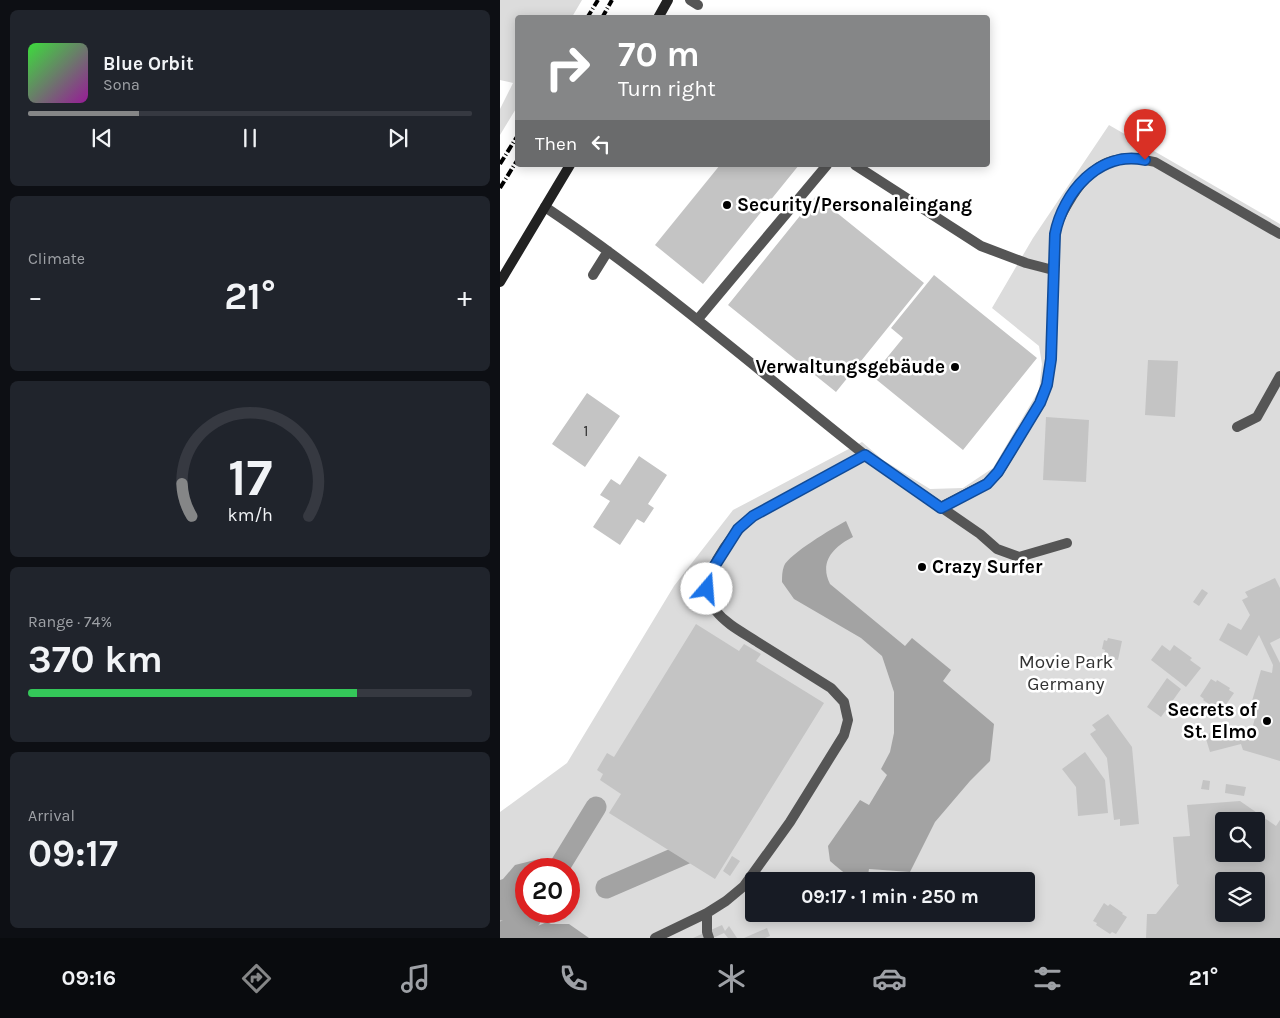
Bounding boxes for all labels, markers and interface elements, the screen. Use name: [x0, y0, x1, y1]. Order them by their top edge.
text: 70 m: [618, 34, 700, 75]
icon: right: [535, 35, 600, 100]
text: Blue Orbit: [103, 53, 194, 75]
text: Sona: [103, 75, 140, 94]
text: Turn right: [618, 76, 716, 102]
pin: [1124, 109, 1166, 160]
icon: arrive: [1131, 116, 1159, 144]
icon: previous: [88, 124, 116, 152]
icon: pause: [236, 124, 264, 152]
icon: next: [384, 124, 412, 152]
icon: left: [587, 130, 615, 158]
text: Then: [535, 133, 577, 155]
place label: Security/Personaleingang: [737, 194, 972, 216]
marker: Security/Personaleingang: [721, 199, 733, 211]
text: Climate: [28, 249, 85, 268]
text: 21°: [224, 274, 276, 319]
text: −: [28, 280, 43, 313]
text: +: [457, 280, 472, 313]
place label: Verwaltungsgebäude: [756, 356, 945, 378]
marker: Verwaltungsgebäude: [949, 361, 961, 373]
house number: 1: [583, 421, 589, 440]
text: 17: [228, 447, 272, 508]
text: km/h: [227, 505, 273, 526]
place label: Crazy Surfer: [932, 556, 1043, 578]
marker: Crazy Surfer: [916, 561, 928, 573]
position arrow: [680, 562, 732, 614]
text: Range · 74%: [28, 612, 112, 631]
text: 370 km: [28, 637, 163, 682]
park label: Movie Park Germany: [1019, 651, 1114, 695]
place label: Secrets of St. Elmo: [1167, 699, 1258, 743]
marker: Secrets of St. Elmo: [1261, 715, 1273, 727]
text: Arrival: [28, 806, 75, 825]
map controls: [1215, 812, 1265, 922]
button: search: [1215, 812, 1265, 862]
text: 09:17: [28, 831, 118, 876]
speed limit sign: 20: [515, 858, 580, 923]
button: layers: [1215, 872, 1265, 922]
text: 09:17 · 1 min · 250 m: [801, 886, 979, 908]
icon: directions: [239, 961, 274, 996]
icon: music: [398, 961, 433, 996]
icon: phone: [556, 961, 591, 996]
icon: climate: [714, 961, 749, 996]
icon: car: [872, 961, 907, 996]
icon: filters: [1030, 961, 1065, 996]
text: 09:16: [62, 965, 116, 991]
text: 21°: [1189, 965, 1218, 991]

